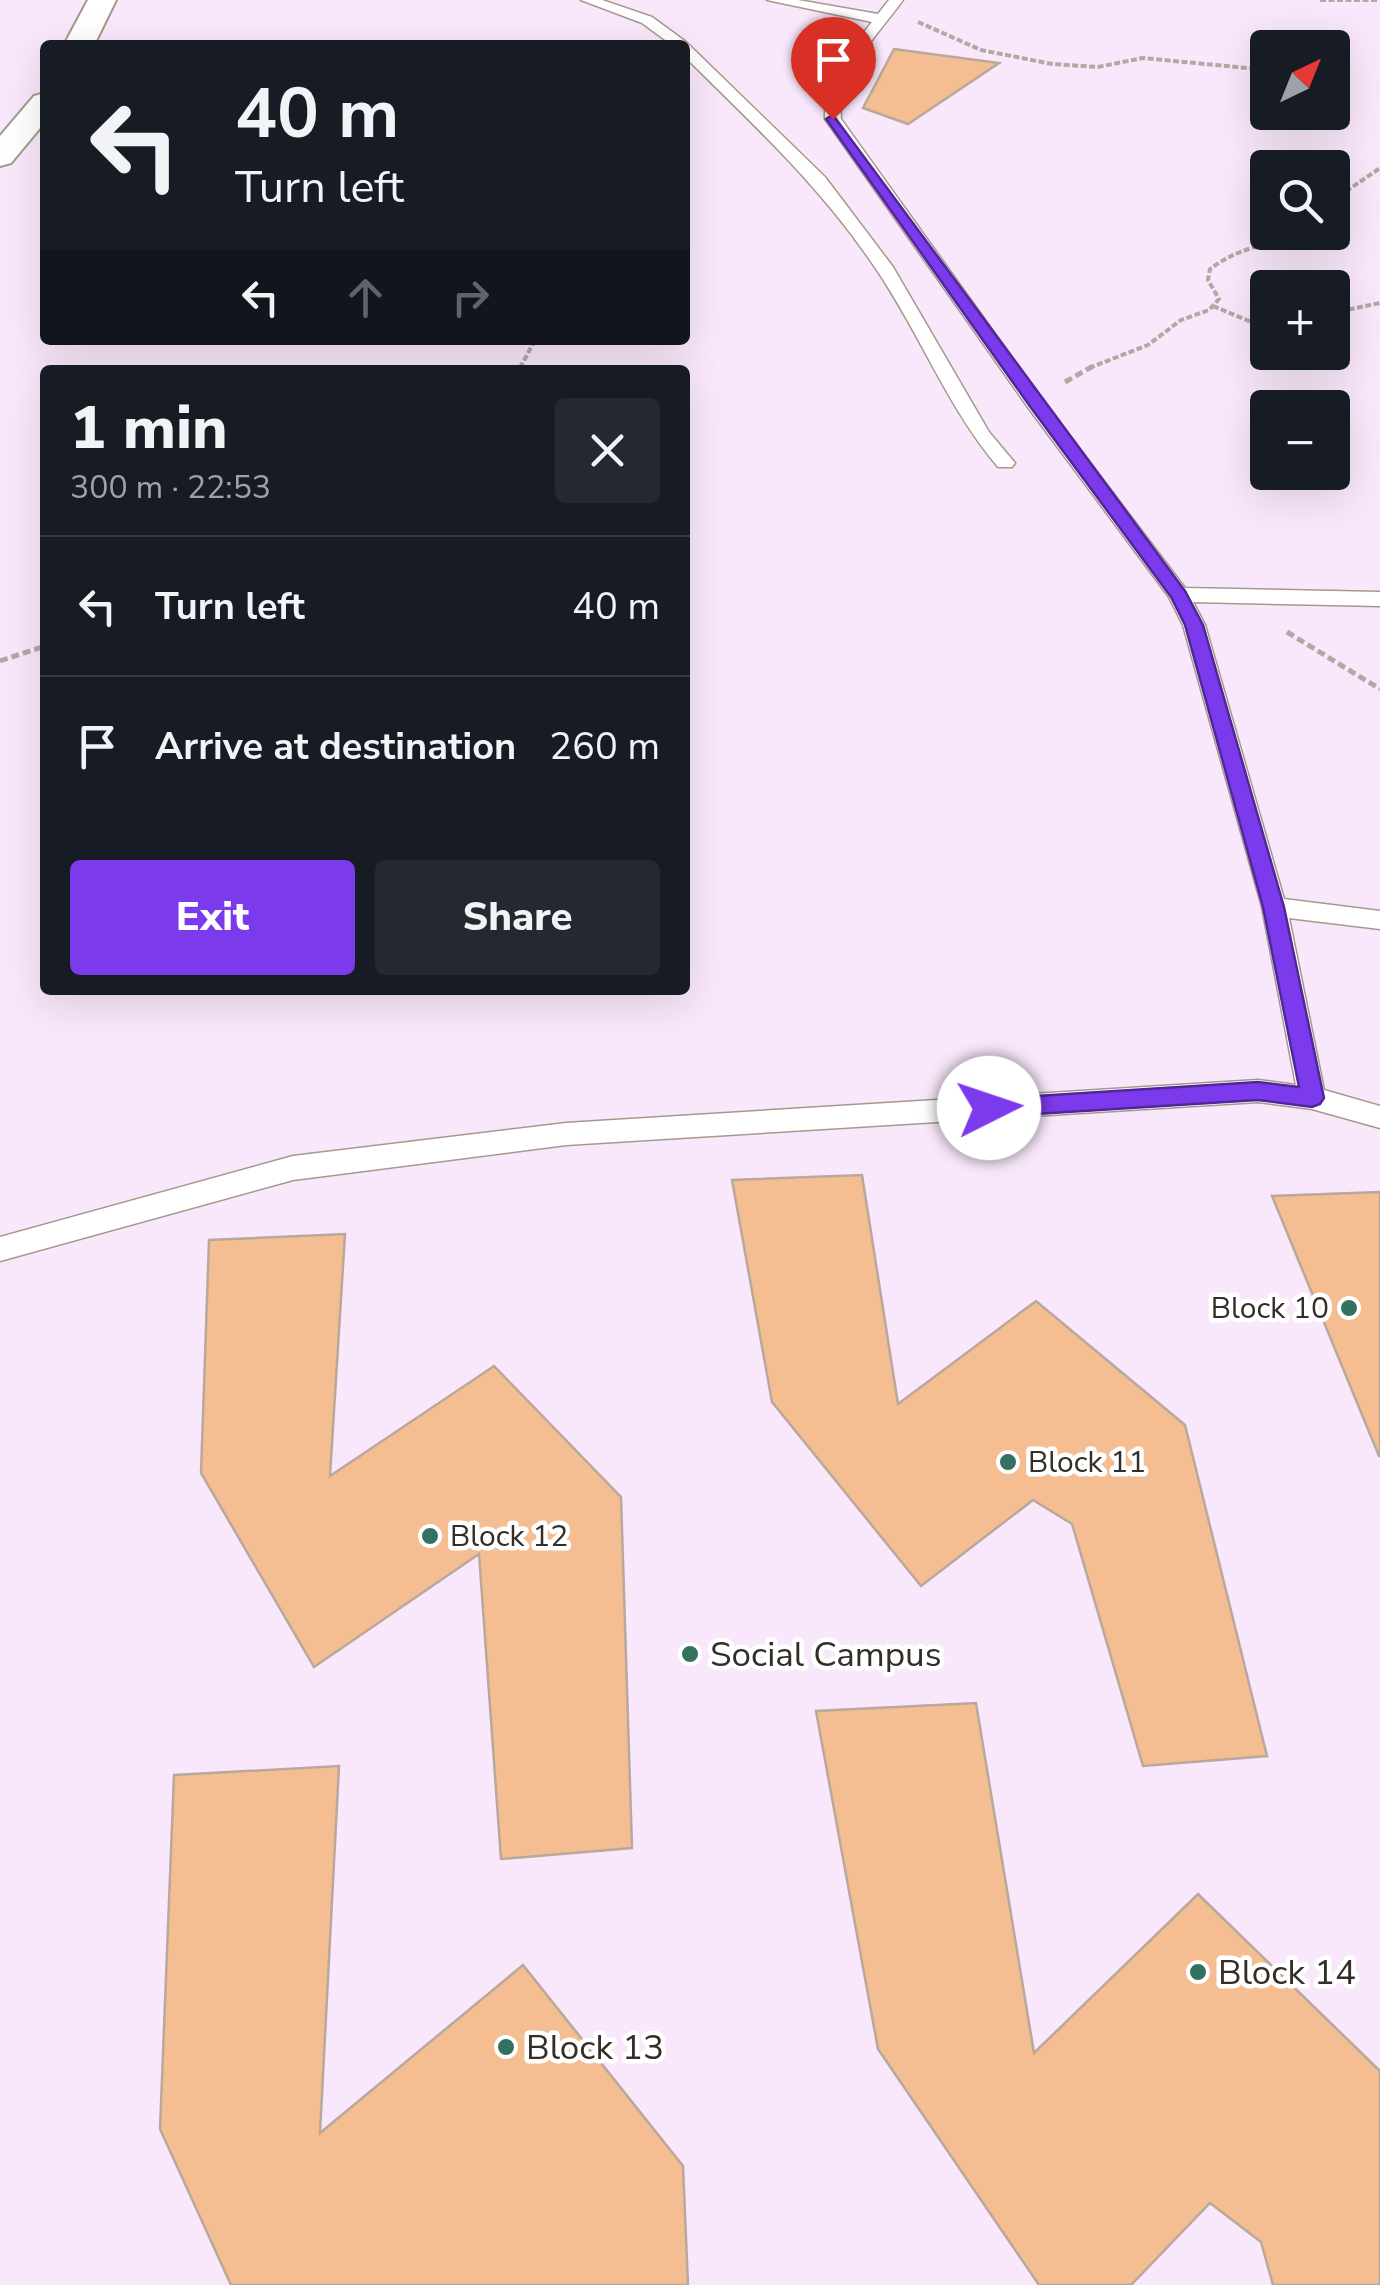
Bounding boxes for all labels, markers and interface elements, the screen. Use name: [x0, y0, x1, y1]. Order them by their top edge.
pin: [791, 17, 876, 120]
north arrow: [1250, 30, 1350, 130]
map controls: [1250, 30, 1350, 490]
icon: arrive: [806, 32, 861, 87]
text: 40 m: [235, 66, 399, 162]
icon: left: [70, 80, 200, 210]
button: search: [1250, 150, 1350, 250]
text: Turn left: [235, 157, 404, 218]
icon: left: [233, 270, 288, 325]
icon: ahead: [338, 270, 393, 325]
icon: right: [443, 270, 498, 325]
button: +: [1250, 270, 1350, 370]
text: 1 min: [70, 387, 228, 469]
button: −: [1250, 390, 1350, 490]
button: close: [555, 398, 660, 503]
text: 300 m · 22:53: [70, 466, 271, 509]
icon: left: [70, 579, 125, 634]
text: Turn left: [155, 581, 305, 632]
text: 40 m: [572, 581, 660, 632]
icon: arrive: [70, 719, 125, 774]
text: Arrive at destination: [155, 721, 516, 772]
text: 260 m: [549, 721, 660, 772]
button: Exit: [70, 860, 355, 975]
button: Share: [375, 860, 660, 975]
position arrow: [937, 1056, 1041, 1160]
place label: Block 10: [1211, 1288, 1329, 1329]
marker: Block 10: [1338, 1297, 1360, 1319]
place label: Block 11: [1028, 1442, 1146, 1483]
marker: Block 11: [997, 1451, 1019, 1473]
place label: Block 12: [450, 1516, 568, 1557]
marker: Block 12: [419, 1525, 441, 1547]
place label: Social Campus: [710, 1631, 942, 1678]
marker: Social Campus: [679, 1643, 701, 1665]
place label: Block 14: [1218, 1949, 1356, 1996]
marker: Block 14: [1187, 1961, 1209, 1983]
place label: Block 13: [526, 2024, 664, 2071]
marker: Block 13: [495, 2036, 517, 2058]

